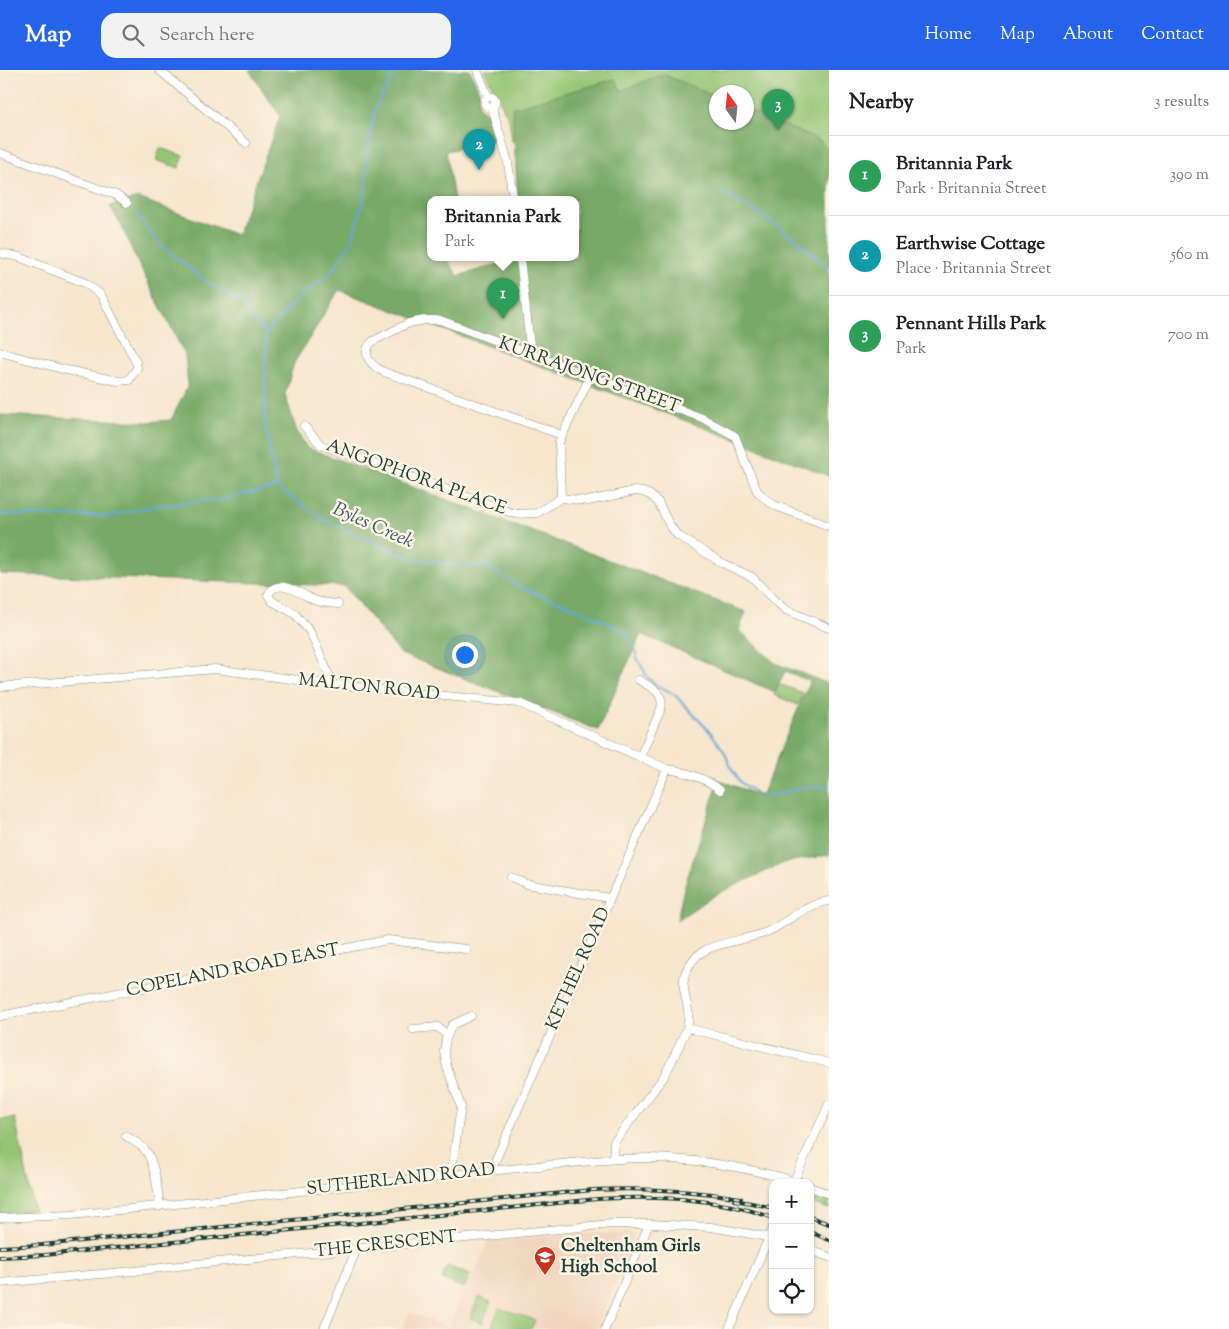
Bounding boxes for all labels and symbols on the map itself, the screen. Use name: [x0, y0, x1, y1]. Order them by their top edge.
north arrow: [709, 85, 754, 130]
pin: 3: [762, 89, 794, 130]
pin: 2: [463, 129, 495, 170]
pin: 1: [487, 278, 519, 319]
street label: KURRAJONG STREET: [495, 331, 684, 421]
street label: ANGOPHORA PLACE: [322, 433, 510, 523]
water label: Byles Creek: [328, 496, 418, 556]
your location: [452, 642, 478, 668]
street label: MALTON ROAD: [297, 668, 441, 708]
street label: KETHEL ROAD: [540, 903, 618, 1035]
street label: COPELAND ROAD EAST: [124, 937, 342, 1004]
street label: SUTHERLAND ROAD: [305, 1157, 497, 1203]
street label: THE CRESCENT: [313, 1225, 459, 1265]
place label: Cheltenham Girls High School: [561, 1234, 700, 1281]
school or university icon: Cheltenham Girls High School: [533, 1245, 557, 1276]

